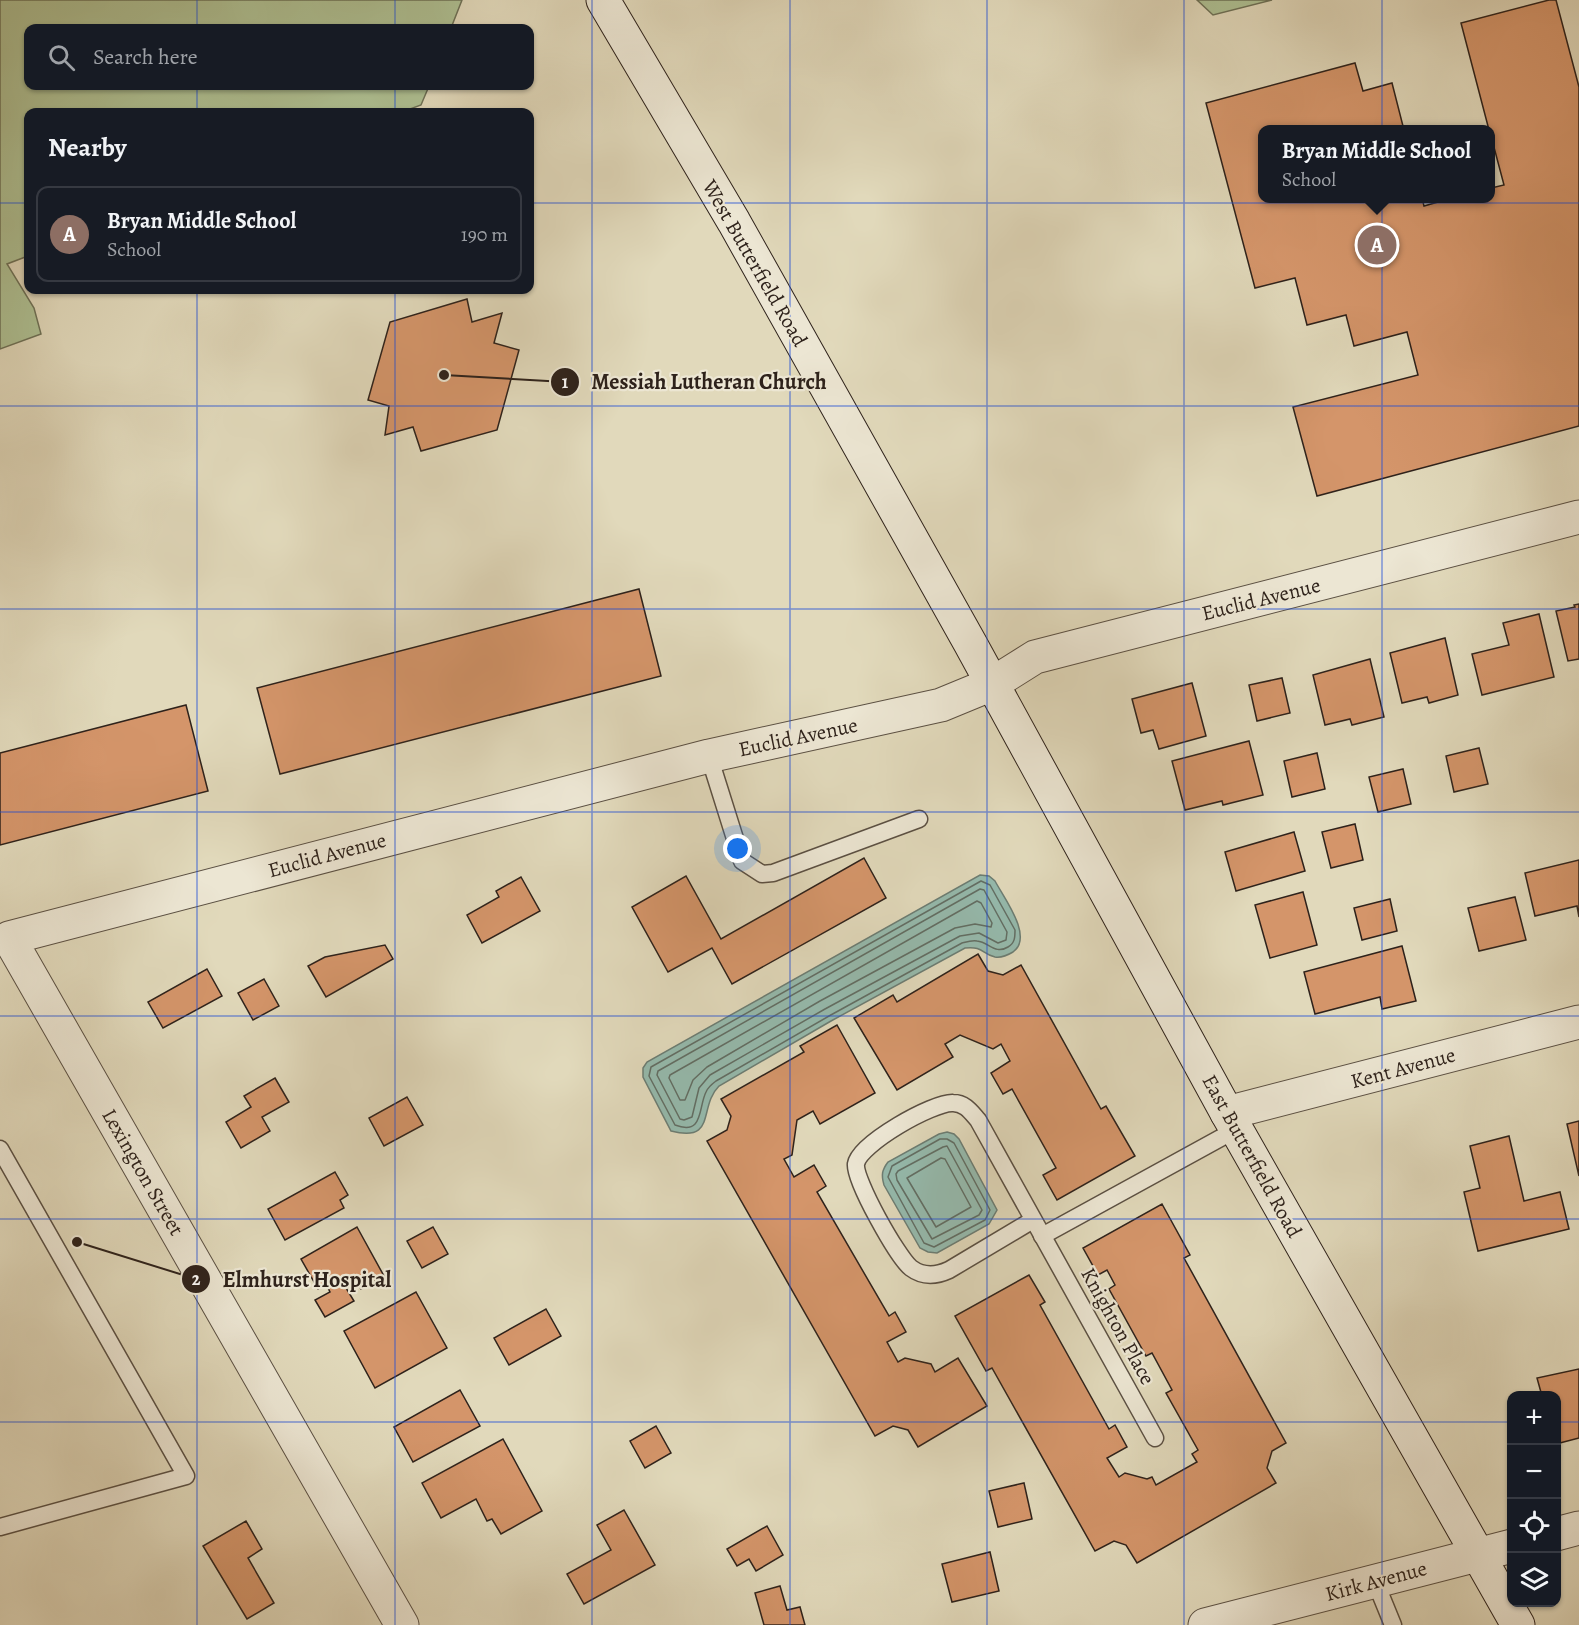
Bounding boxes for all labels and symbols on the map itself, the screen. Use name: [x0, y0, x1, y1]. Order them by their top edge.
street label: West Butterfield Road: [695, 174, 815, 352]
pin: A: [1358, 222, 1396, 268]
callout: Messiah Lutheran Church: [550, 362, 839, 402]
text: Messiah Lutheran Church: [591, 367, 827, 397]
text: 1: [562, 370, 569, 394]
street label: Euclid Avenue: [1199, 571, 1323, 627]
street label: Euclid Avenue: [736, 711, 860, 763]
street label: Euclid Avenue: [265, 826, 389, 884]
your location: [723, 834, 752, 863]
street label: Kent Avenue: [1348, 1041, 1458, 1095]
street label: East Butterfield Road: [1196, 1069, 1309, 1243]
street label: Lexington Street: [95, 1103, 191, 1241]
callout: Elmhurst Hospital: [181, 1259, 404, 1299]
street label: Knighton Place: [1074, 1262, 1162, 1390]
text: Elmhurst Hospital: [223, 1265, 392, 1295]
text: 2: [192, 1267, 201, 1291]
street label: Kirk Avenue: [1322, 1554, 1430, 1608]

